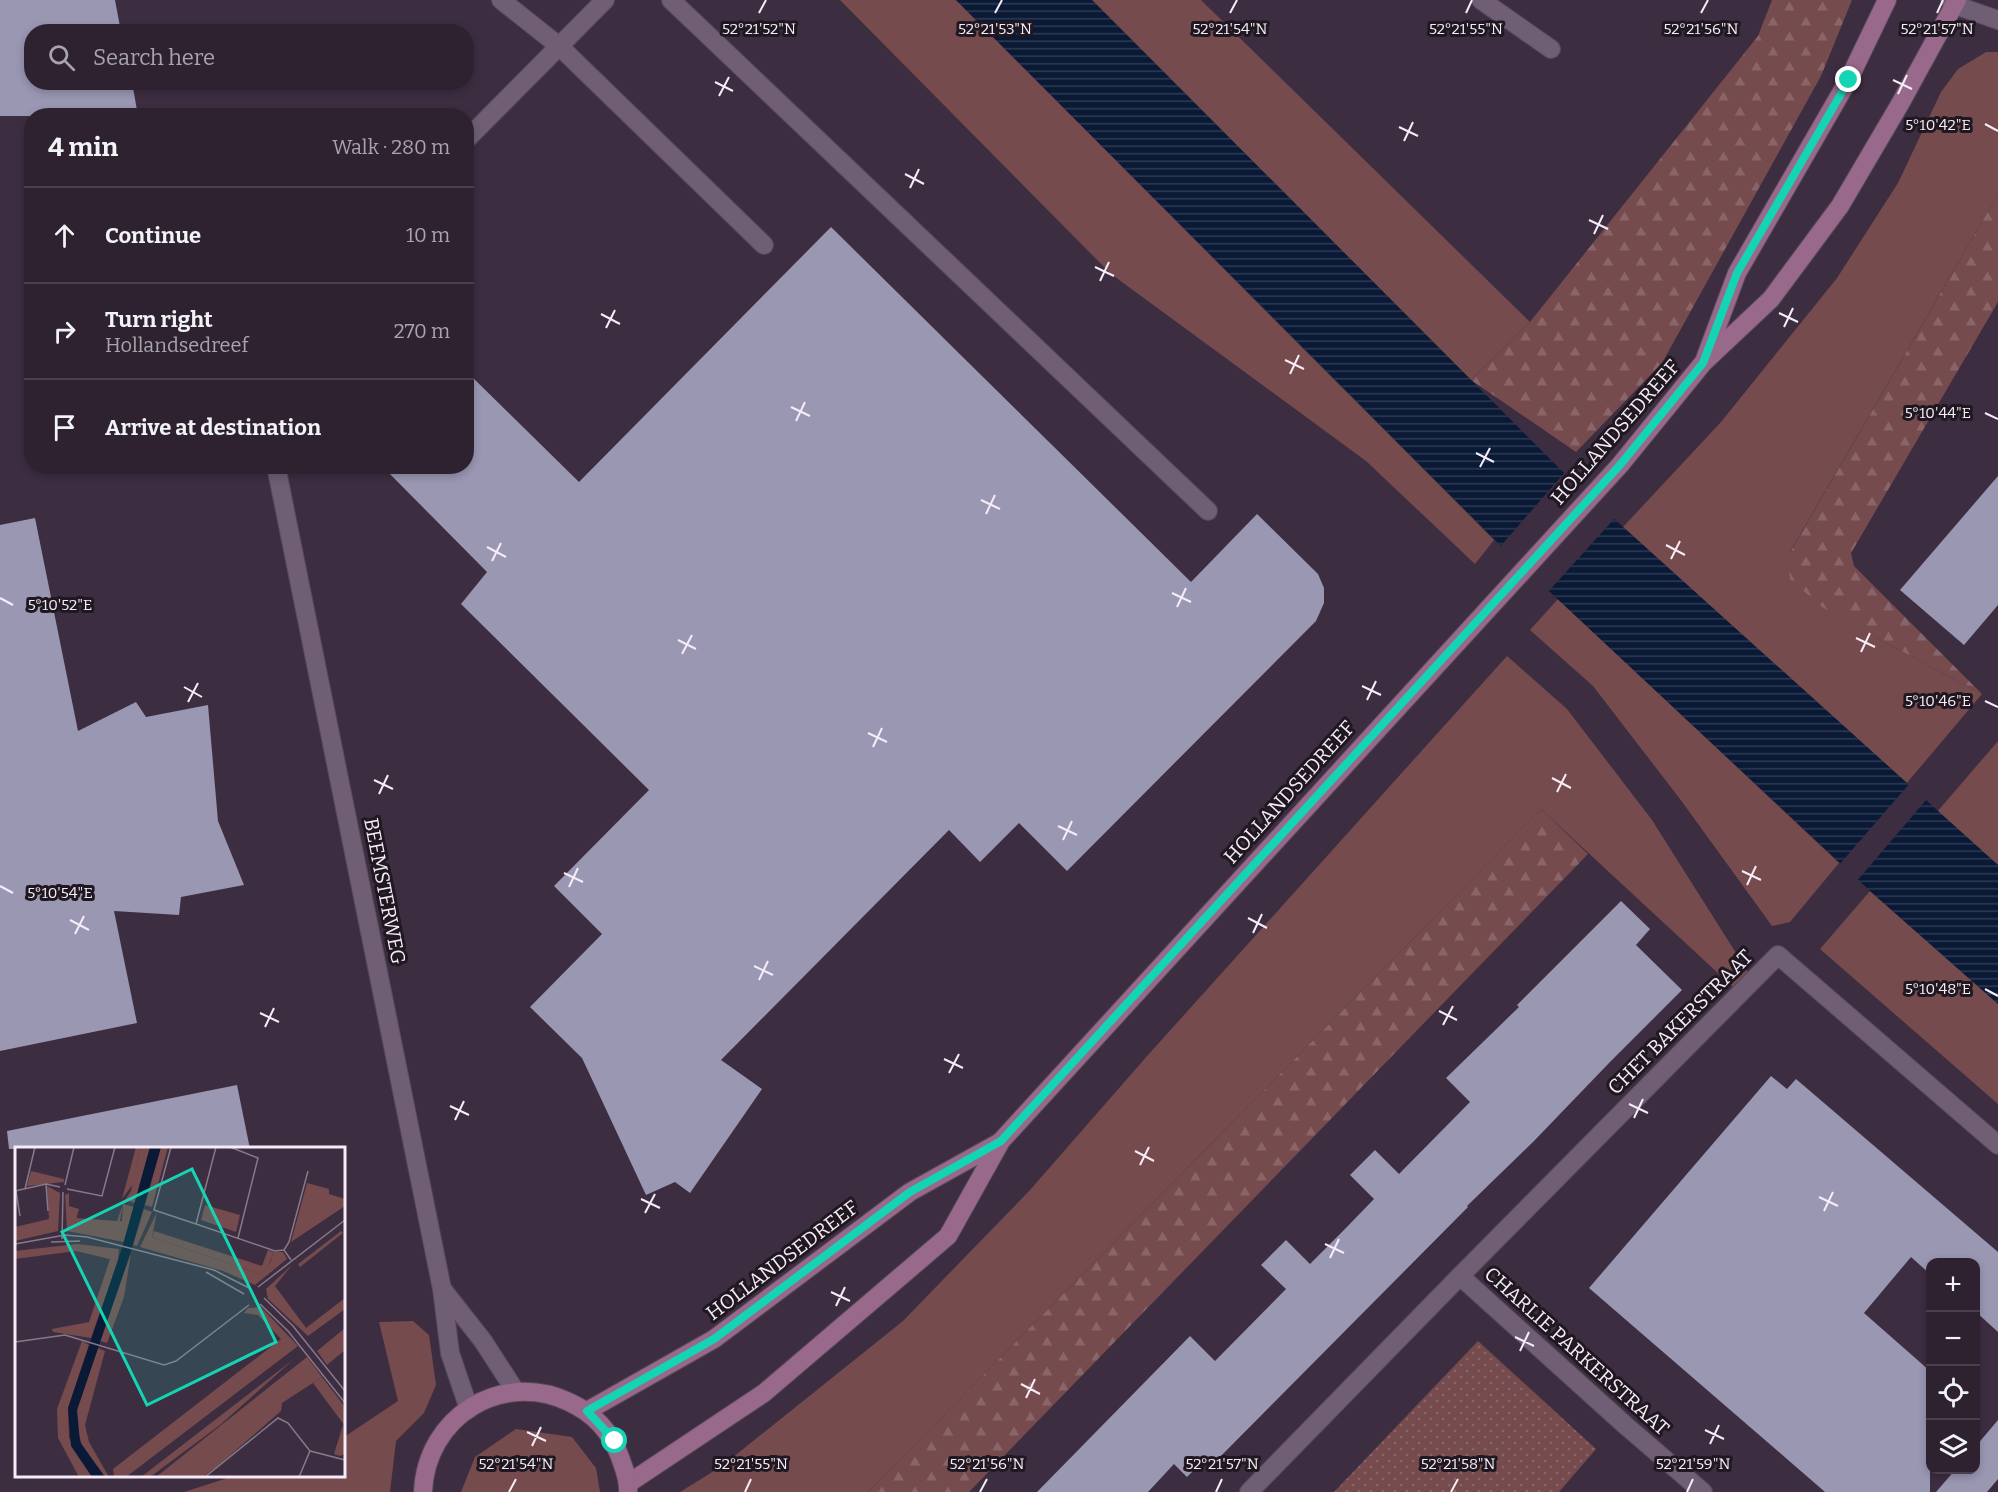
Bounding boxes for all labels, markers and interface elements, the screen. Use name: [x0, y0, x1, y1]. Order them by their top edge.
text: 52°21'52"N: [722, 20, 796, 38]
text: 52°21'53"N: [958, 20, 1032, 38]
text: 52°21'54"N: [1193, 20, 1267, 38]
text: 52°21'55"N: [1429, 20, 1503, 38]
text: 52°21'56"N: [1664, 20, 1739, 38]
text: 52°21'57"N: [1900, 20, 1974, 38]
search box: [24, 24, 474, 90]
icon: search: [45, 41, 78, 74]
text: Search here: [93, 44, 215, 71]
route end: [1835, 66, 1861, 92]
text: 5°10'42"E: [1905, 116, 1971, 134]
text: 4 min: [48, 132, 118, 163]
text: Walk · 280 m: [332, 135, 450, 159]
icon: ahead: [48, 219, 81, 252]
text: Continue: [105, 222, 201, 249]
text: 10 m: [406, 223, 450, 247]
text: Turn right: [105, 306, 213, 333]
icon: right: [48, 315, 81, 348]
text: 270 m: [394, 319, 450, 343]
text: Hollandsedreef: [105, 333, 248, 357]
street label: HOLLANDSEDREEF: [1546, 355, 1684, 509]
text: 5°10'44"E: [1905, 404, 1971, 422]
icon: arrive: [48, 411, 81, 444]
text: Arrive at destination: [105, 414, 321, 441]
text: 5°10'52"E: [28, 596, 92, 614]
text: 5°10'46"E: [1905, 692, 1971, 710]
street label: HOLLANDSEDREEF: [1219, 716, 1359, 868]
street label: BEEMSTERWEG: [359, 816, 411, 966]
text: 5°10'54"E: [27, 884, 93, 902]
street label: CHET BAKERSTRAAT: [1603, 944, 1758, 1099]
text: 5°10'48"E: [1905, 980, 1971, 998]
inset map: [15, 1147, 345, 1477]
street label: HOLLANDSEDREEF: [701, 1195, 863, 1325]
map controls: [1926, 1258, 1980, 1474]
button: +: [1926, 1258, 1980, 1312]
street label: CHARLIE PARKERSTRAAT: [1480, 1262, 1674, 1440]
button: −: [1926, 1312, 1980, 1366]
button: locate: [1926, 1366, 1980, 1420]
button: layers: [1926, 1420, 1980, 1474]
route start: [601, 1427, 627, 1453]
text: 52°21'54"N: [479, 1455, 553, 1473]
text: 52°21'55"N: [714, 1455, 788, 1473]
text: 52°21'56"N: [950, 1455, 1025, 1473]
text: 52°21'57"N: [1185, 1455, 1259, 1473]
text: 52°21'58"N: [1421, 1455, 1495, 1473]
text: 52°21'59"N: [1656, 1455, 1730, 1473]

